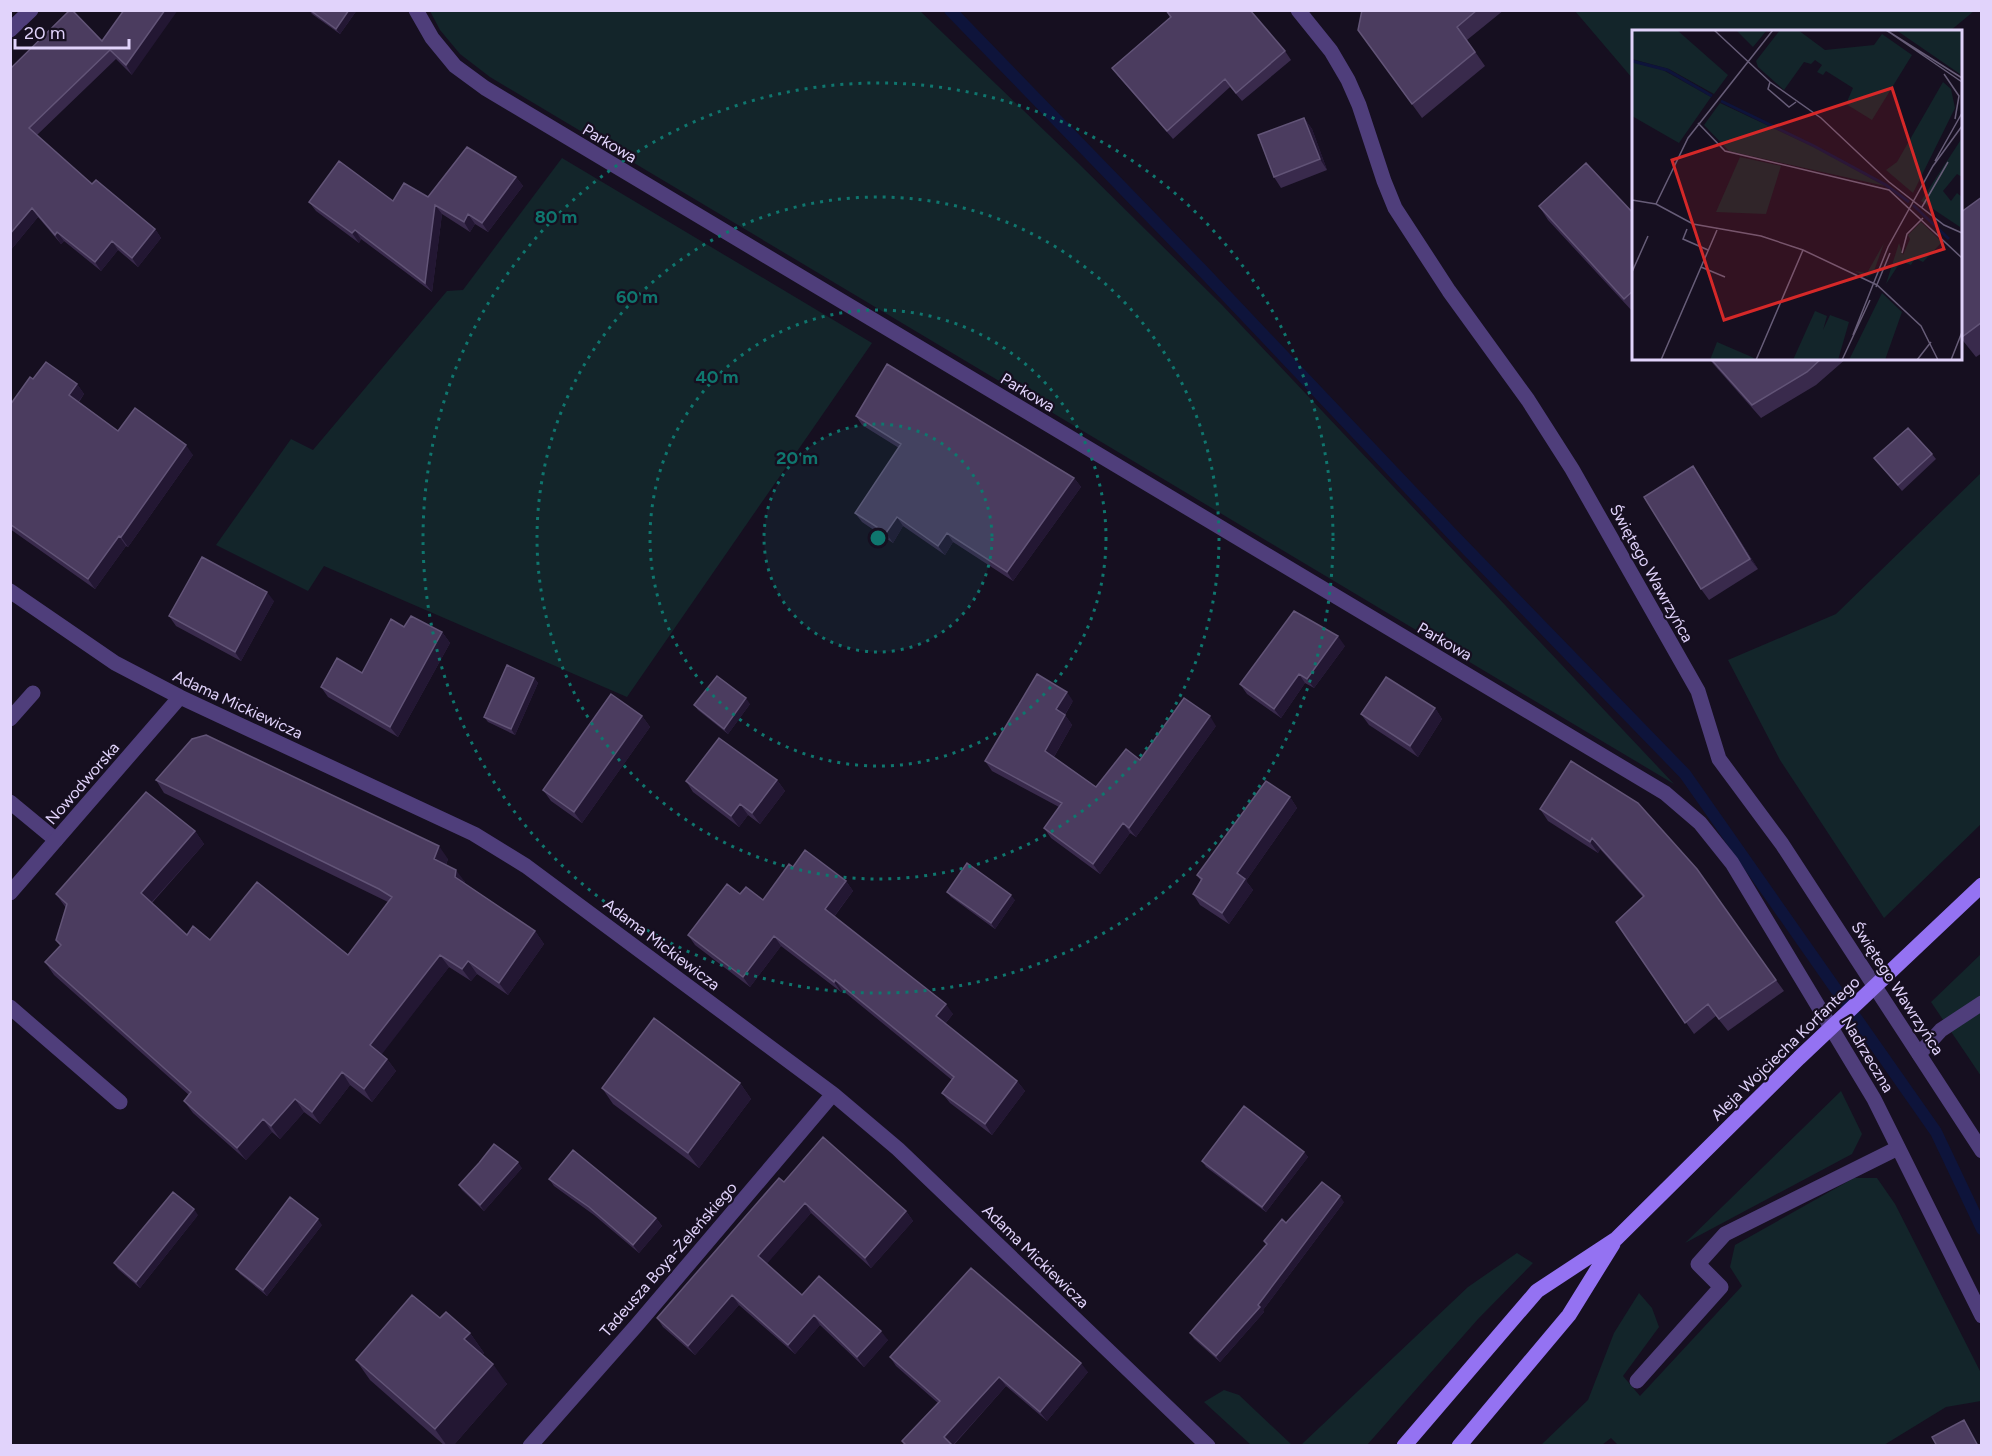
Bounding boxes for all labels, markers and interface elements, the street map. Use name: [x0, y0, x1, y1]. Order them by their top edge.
scale bar: [15, 12, 129, 50]
text: 20 m: [24, 22, 65, 44]
inset map: [1632, 30, 1962, 360]
street label: Parkowa: [579, 120, 640, 167]
text: 80 m: [535, 206, 577, 228]
text: 60 m: [616, 286, 658, 308]
text: 40 m: [695, 366, 739, 388]
street label: Parkowa: [997, 369, 1058, 416]
text: 20 m: [776, 447, 818, 469]
street label: Świętego Wawrzyńca: [1606, 501, 1697, 646]
centre of rings: [868, 528, 888, 548]
street label: Parkowa: [1414, 618, 1475, 665]
street label: Adama Mickiewicza: [170, 666, 306, 743]
street label: Nowodworska: [42, 738, 123, 828]
street label: Adama Mickiewicza: [600, 894, 724, 994]
street label: Świętego Wawrzyńca: [1847, 918, 1948, 1058]
street label: Aleja Wojciecha Korfantego: [1707, 972, 1864, 1124]
street label: Nadrzeczna: [1837, 1013, 1898, 1096]
street label: Tadeusza Boya-Żeleńskiego: [596, 1178, 741, 1341]
street label: Adama Mickiewicza: [978, 1201, 1093, 1312]

